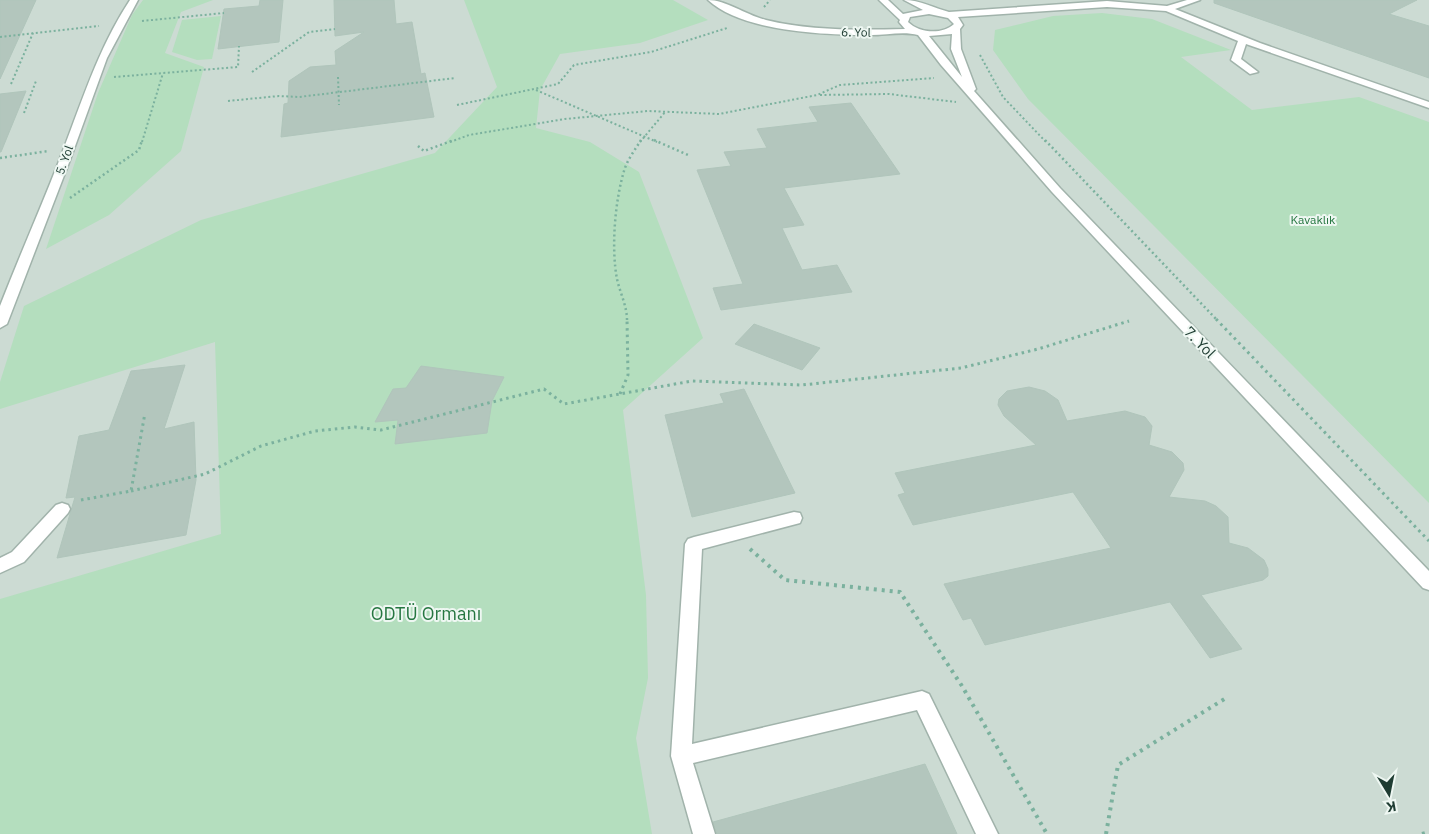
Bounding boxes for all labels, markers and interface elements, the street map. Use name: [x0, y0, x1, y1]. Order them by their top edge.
street label: 6. Yol: [841, 24, 871, 40]
street label: 5. Yol: [52, 143, 76, 177]
park label: Kavaklık: [1291, 212, 1336, 227]
street label: 7. Yol: [1180, 322, 1220, 362]
park label: ODTÜ Ormanı: [371, 602, 481, 625]
north arrow: [1364, 769, 1414, 819]
text: K: [1385, 797, 1398, 817]

